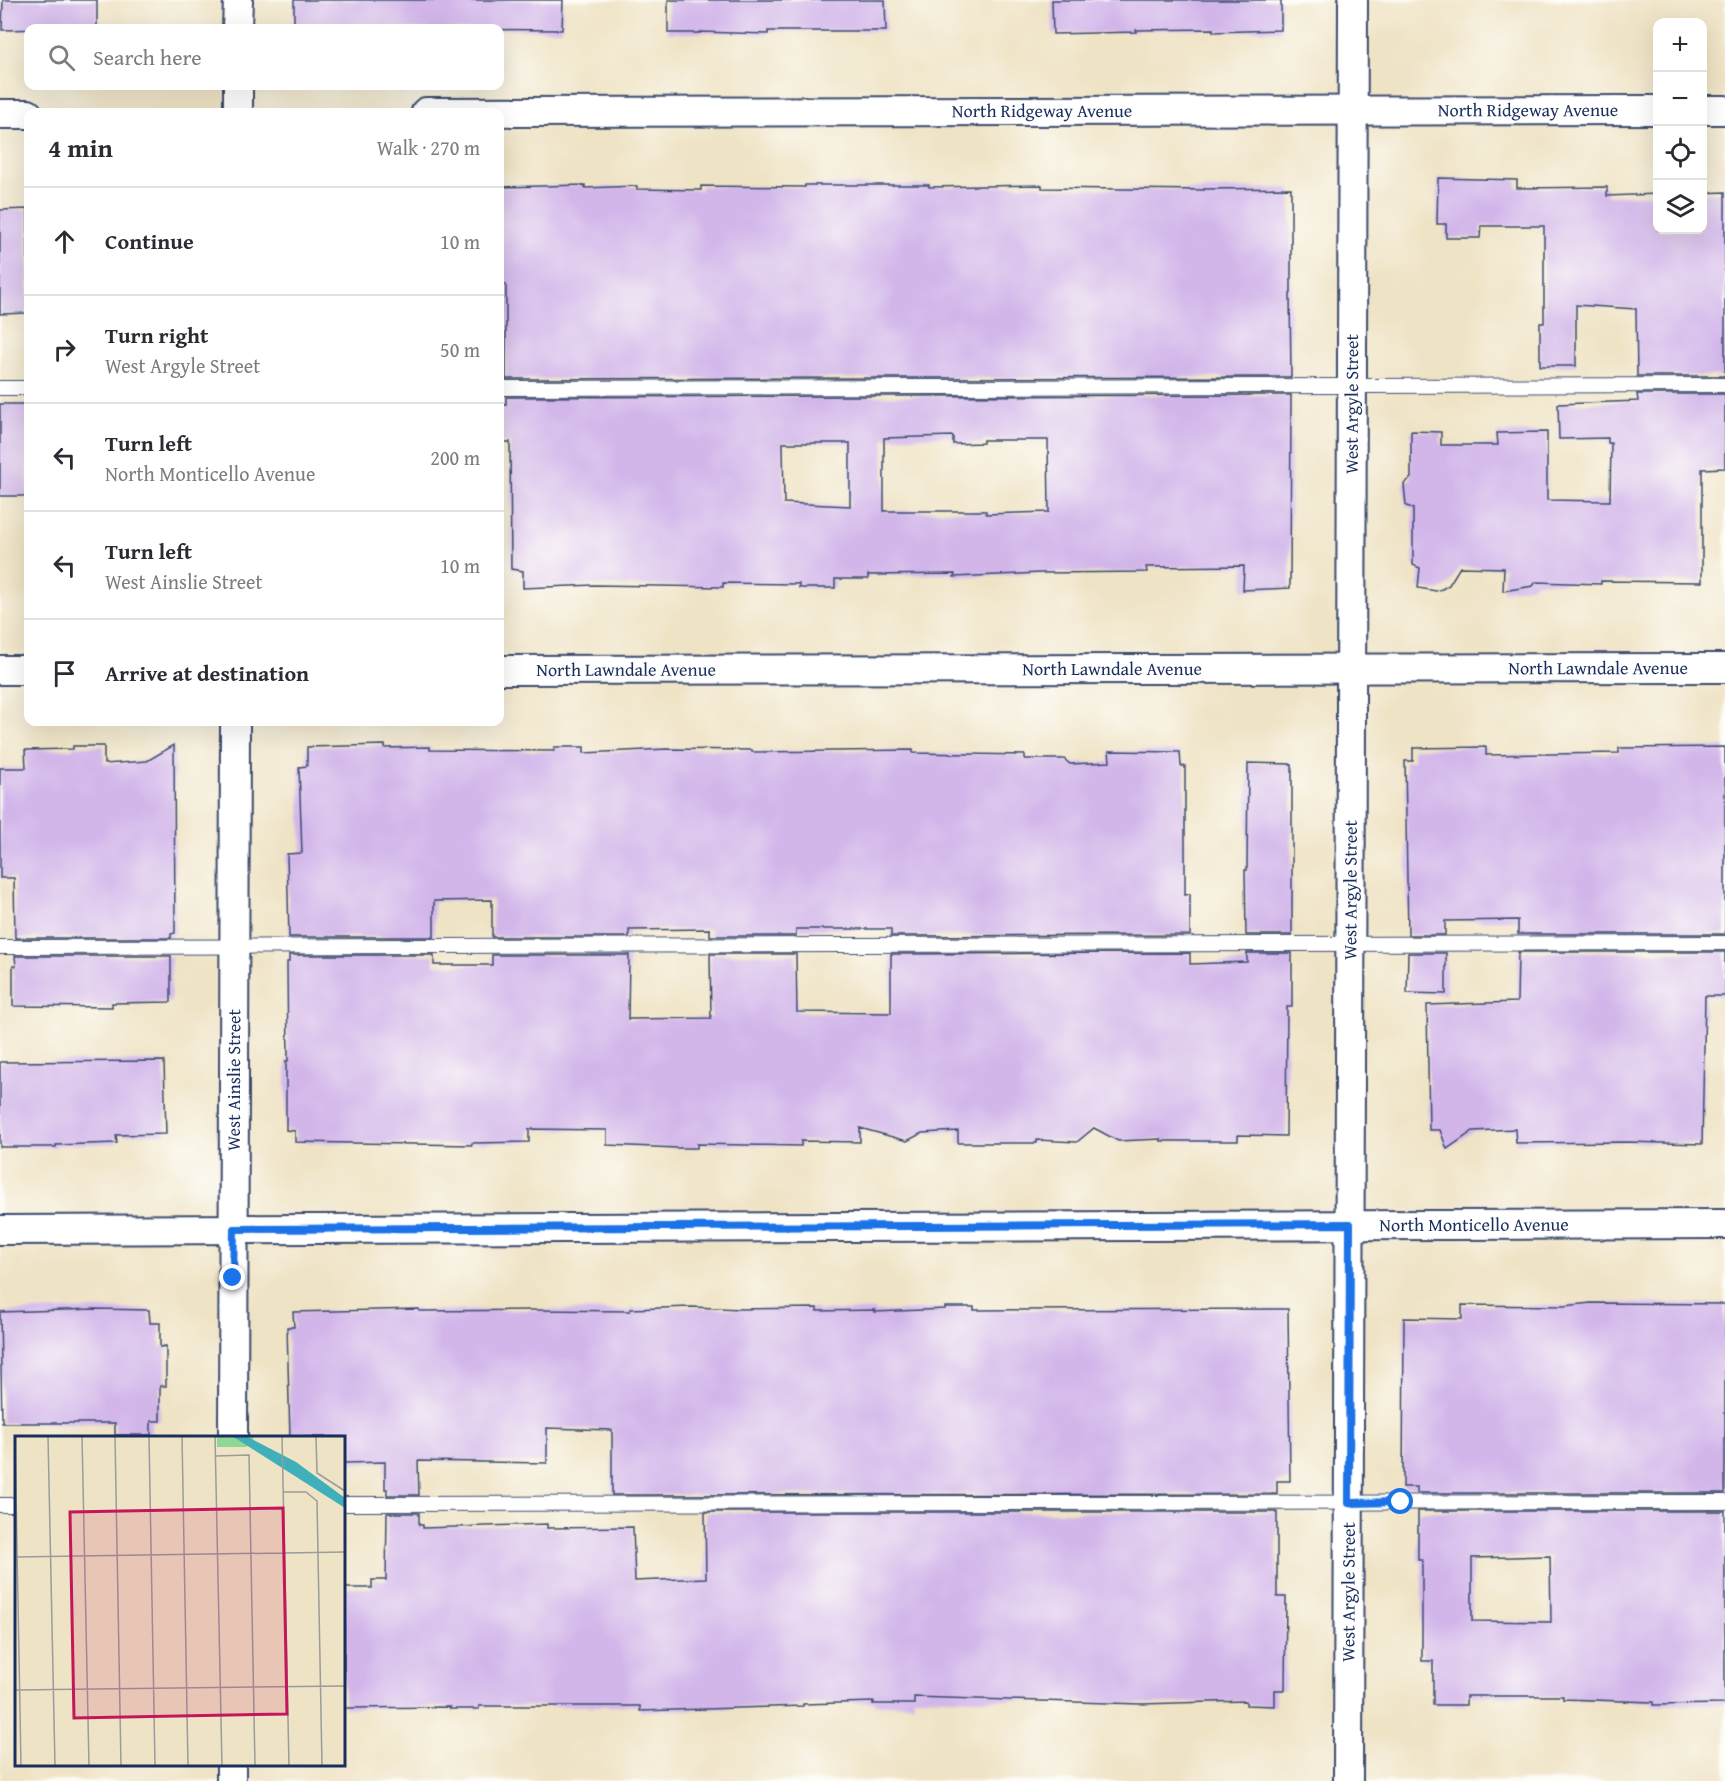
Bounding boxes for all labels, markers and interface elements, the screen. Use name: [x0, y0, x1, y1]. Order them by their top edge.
map controls: [1653, 18, 1707, 234]
button: +: [1653, 18, 1707, 72]
search box: [24, 24, 504, 90]
icon: search: [45, 41, 78, 74]
text: Search here: [93, 41, 202, 73]
button: −: [1653, 72, 1707, 126]
street label: North Ridgeway Avenue: [1438, 96, 1618, 123]
street label: North Ridgeway Avenue: [952, 97, 1132, 124]
button: locate: [1653, 126, 1707, 180]
text: 4 min: [48, 128, 113, 167]
text: Walk · 270 m: [377, 133, 480, 162]
button: layers: [1653, 180, 1707, 234]
icon: ahead: [48, 225, 81, 258]
text: Continue: [105, 225, 194, 257]
text: 10 m: [440, 227, 480, 256]
text: Turn right: [105, 319, 208, 351]
icon: right: [48, 333, 81, 366]
street label: West Argyle Street: [1338, 333, 1365, 474]
text: 50 m: [440, 335, 480, 364]
text: West Argyle Street: [105, 351, 260, 380]
text: Turn left: [105, 427, 192, 459]
icon: left: [48, 441, 81, 474]
text: 200 m: [430, 443, 480, 472]
text: North Monticello Avenue: [105, 459, 315, 488]
text: Turn left: [105, 535, 192, 567]
icon: left: [48, 549, 81, 582]
text: 10 m: [440, 551, 480, 580]
text: West Ainslie Street: [105, 567, 263, 596]
street label: North Lawndale Avenue: [1508, 654, 1688, 681]
street label: North Lawndale Avenue: [1022, 655, 1202, 682]
street label: North Lawndale Avenue: [536, 656, 716, 683]
icon: arrive: [48, 657, 81, 690]
text: Arrive at destination: [105, 657, 309, 689]
street label: West Argyle Street: [1336, 819, 1364, 960]
street label: West Ainslie Street: [220, 1008, 247, 1151]
street label: North Monticello Avenue: [1379, 1211, 1569, 1238]
route end: [219, 1264, 245, 1290]
inset map: [15, 1436, 345, 1766]
route start: [1387, 1488, 1413, 1514]
street label: West Argyle Street: [1334, 1521, 1362, 1662]

